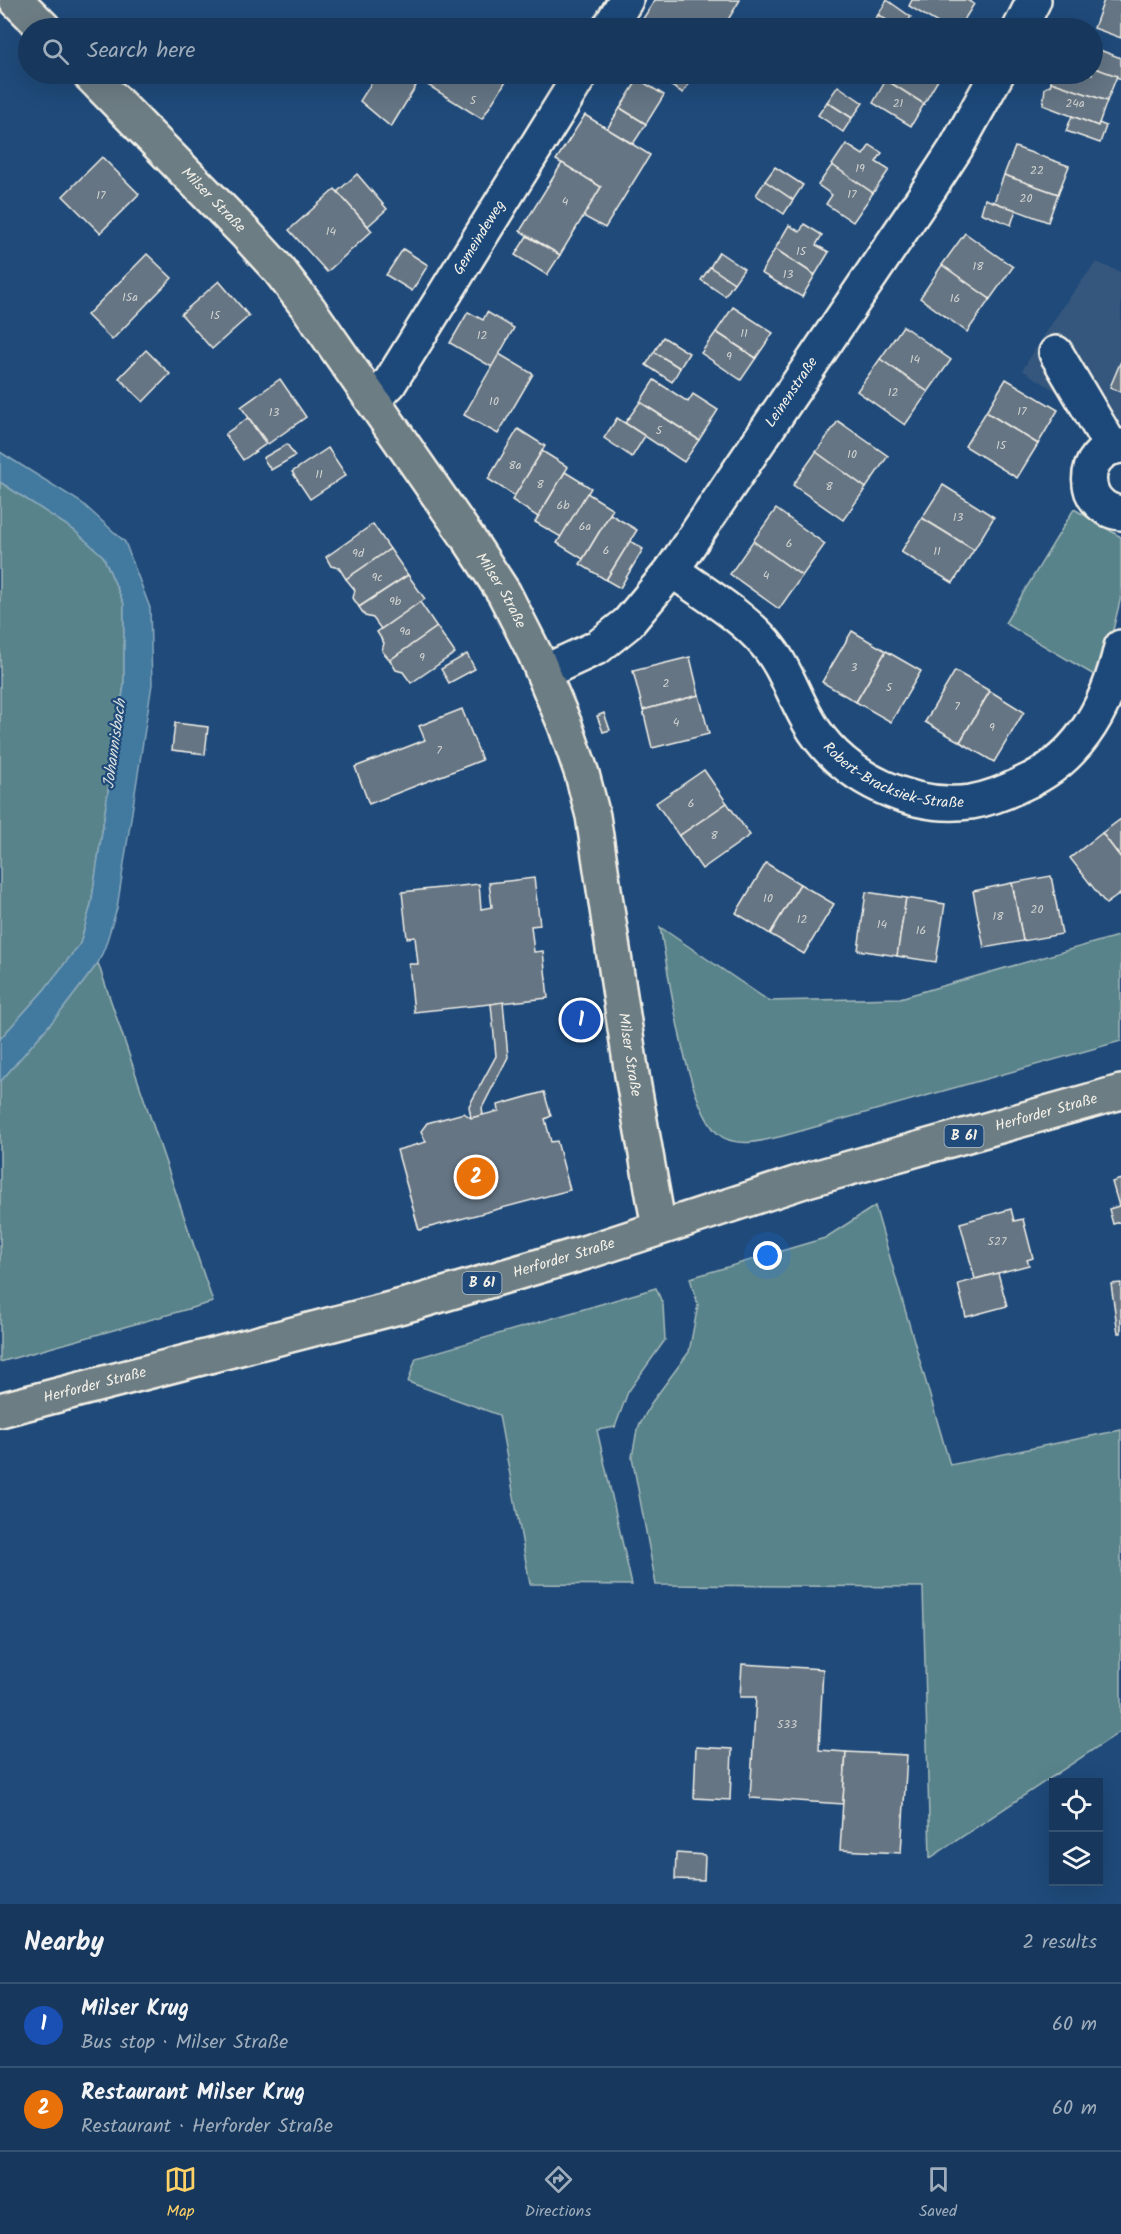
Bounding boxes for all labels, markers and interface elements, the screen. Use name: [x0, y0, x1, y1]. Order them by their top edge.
search box: [18, 18, 1103, 84]
text: Search here: [87, 34, 195, 69]
icon: search: [39, 35, 72, 68]
house number: 5: [470, 91, 478, 110]
house number: 21: [893, 94, 904, 113]
house number: 24a: [1065, 94, 1085, 113]
house number: 19: [855, 159, 865, 178]
house number: 22: [1030, 161, 1044, 180]
street label: Milser Straße: [175, 162, 251, 239]
house number: 17: [847, 185, 857, 204]
house number: 17: [96, 186, 106, 205]
house number: 20: [1020, 189, 1032, 208]
house number: 4: [562, 192, 569, 211]
street label: Gemeindeweg: [447, 195, 512, 280]
house number: 14: [326, 222, 337, 241]
house number: 15: [796, 242, 808, 261]
house number: 18: [973, 257, 984, 276]
house number: 13: [783, 265, 793, 284]
house number: 15a: [122, 288, 138, 307]
house number: 16: [950, 289, 960, 308]
house number: 15: [210, 306, 222, 325]
house number: 11: [740, 324, 748, 343]
house number: 12: [477, 326, 487, 345]
house number: 9: [726, 347, 732, 366]
house number: 14: [910, 350, 921, 369]
street label: Leinenstraße: [759, 352, 825, 433]
house number: 12: [888, 383, 898, 402]
house number: 10: [489, 392, 499, 411]
house number: 17: [1017, 402, 1027, 421]
house number: 13: [269, 403, 279, 422]
house number: 5: [656, 421, 664, 440]
house number: 15: [996, 436, 1008, 455]
house number: 10: [847, 445, 857, 464]
house number: 8a: [509, 456, 522, 475]
house number: 11: [315, 465, 323, 484]
house number: 8: [536, 475, 544, 494]
house number: 8: [825, 477, 833, 496]
house number: 6b: [557, 496, 570, 515]
house number: 13: [953, 508, 963, 527]
house number: 6a: [579, 517, 592, 536]
house number: 6: [786, 534, 792, 553]
house number: 6: [603, 541, 609, 560]
house number: 11: [933, 542, 941, 561]
house number: 9d: [352, 544, 365, 563]
street label: Milser Straße: [469, 548, 532, 633]
house number: 4: [763, 566, 770, 585]
house number: 9c: [371, 568, 383, 587]
house number: 9b: [389, 592, 402, 611]
house number: 9a: [399, 622, 411, 641]
house number: 9: [419, 648, 425, 667]
house number: 3: [851, 658, 858, 677]
house number: 2: [663, 674, 670, 693]
house number: 5: [886, 678, 894, 697]
water label: Johannisbach: [96, 696, 134, 790]
house number: 7: [954, 697, 960, 716]
house number: 4: [673, 713, 680, 732]
house number: 9: [989, 718, 995, 737]
street label: Robert-Bracksiek-Straße: [817, 737, 965, 815]
house number: 7: [436, 741, 442, 760]
house number: 6: [688, 794, 694, 813]
house number: 8: [710, 826, 718, 845]
house number: 10: [763, 889, 773, 908]
house number: 20: [1031, 900, 1043, 919]
house number: 18: [993, 907, 1004, 926]
house number: 12: [797, 910, 807, 929]
house number: 14: [877, 915, 888, 934]
house number: 16: [916, 921, 926, 940]
pin: 1: [562, 998, 600, 1042]
street label: Milser Straße: [611, 1011, 648, 1099]
street label: Herforder Straße: [992, 1087, 1101, 1139]
road number: B 61: [944, 1125, 984, 1147]
pin: 2: [456, 1154, 496, 1200]
street label: Herforder Straße: [510, 1232, 618, 1285]
house number: 527: [988, 1232, 1007, 1251]
your location: [753, 1241, 782, 1270]
road number: B 61: [462, 1272, 502, 1294]
street label: Herforder Straße: [41, 1361, 149, 1410]
house number: 533: [777, 1715, 797, 1734]
map controls: [1049, 1778, 1103, 1886]
button: locate: [1049, 1778, 1103, 1832]
button: layers: [1049, 1832, 1103, 1886]
text: Nearby: [24, 1922, 104, 1964]
text: 2 results: [1022, 1927, 1097, 1959]
text: Milser Krug: [81, 1992, 189, 2027]
text: 1: [40, 2009, 47, 2041]
text: 60 m: [1052, 2009, 1097, 2041]
text: Bus stop · Milser Straße: [81, 2027, 288, 2059]
text: Restaurant Milser Krug: [81, 2076, 305, 2111]
text: 2: [38, 2093, 49, 2125]
text: 60 m: [1052, 2093, 1097, 2125]
text: Restaurant · Herforder Straße: [81, 2111, 333, 2143]
tab: Map: [164, 2163, 197, 2224]
tab: Directions: [525, 2163, 591, 2224]
tab: Saved: [919, 2163, 957, 2224]

